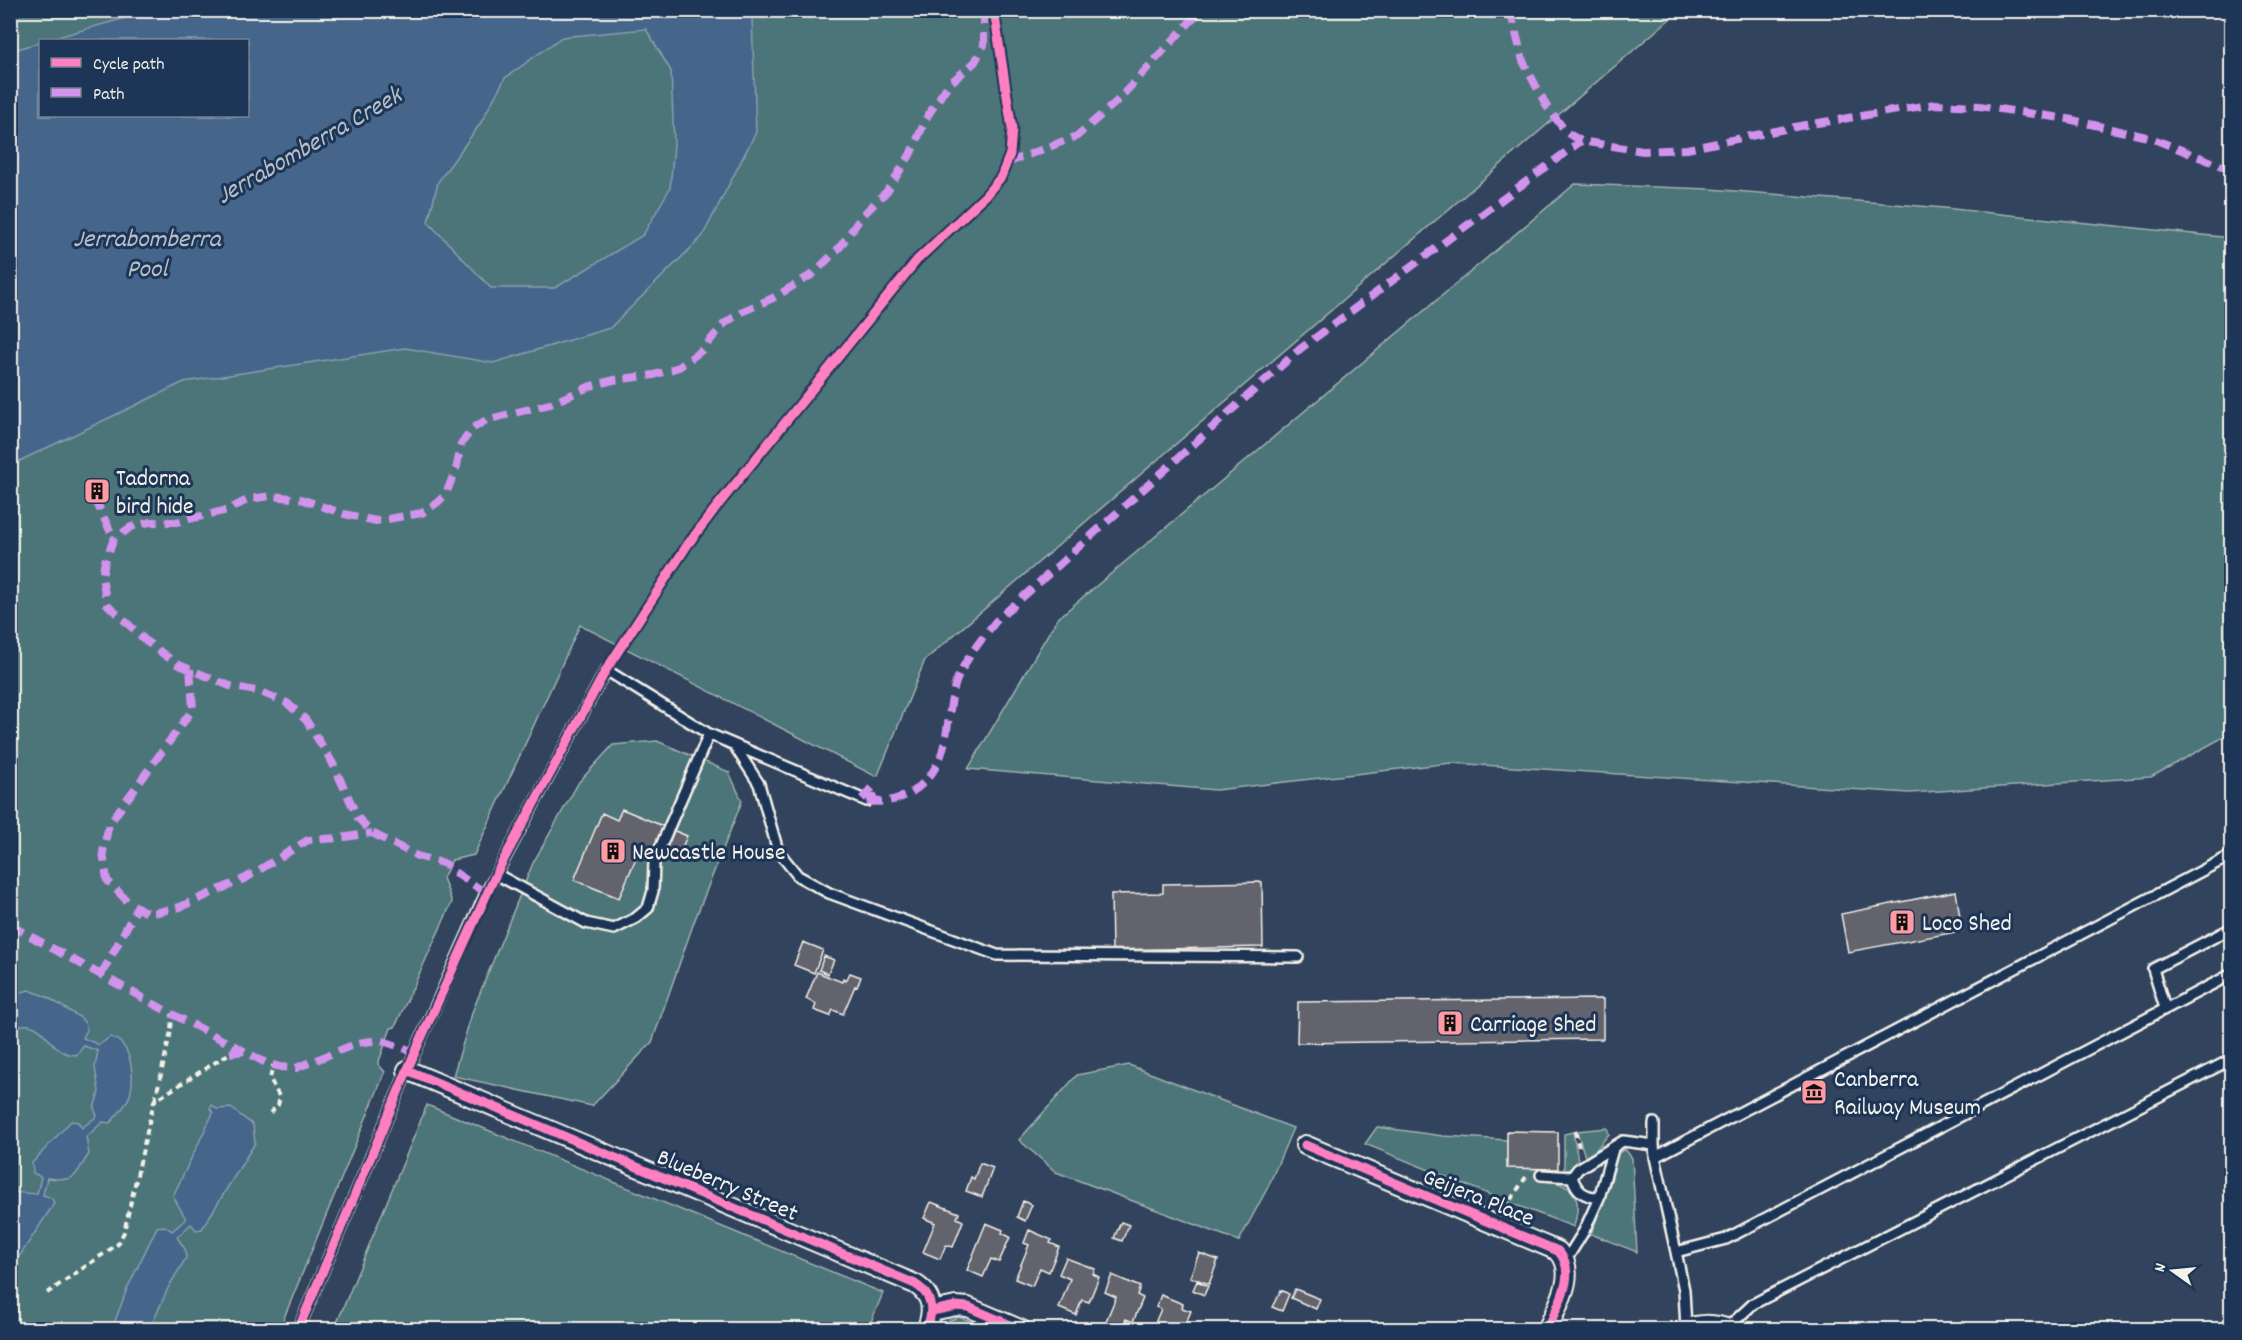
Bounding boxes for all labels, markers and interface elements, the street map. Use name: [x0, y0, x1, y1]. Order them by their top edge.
legend: [39, 39, 249, 117]
text: Cycle path: [93, 53, 164, 78]
water label: Jerrabomberra Creek: [210, 78, 412, 215]
text: Path: [93, 83, 125, 108]
water label: Jerrabomberra Pool: [73, 222, 222, 289]
place label: Tadorna bird hide: [116, 463, 194, 525]
building icon: Tadorna bird hide: [82, 476, 112, 506]
building icon: Newcastle House: [598, 836, 628, 866]
place label: Newcastle House: [632, 837, 785, 871]
building icon: Loco Shed: [1887, 907, 1917, 937]
place label: Loco Shed: [1922, 908, 2012, 942]
building icon: Carriage Shed: [1435, 1008, 1465, 1038]
place label: Carriage Shed: [1470, 1009, 1597, 1043]
place label: Canberra Railway Museum: [1834, 1064, 1981, 1126]
museum icon: Canberra Railway Museum: [1799, 1077, 1829, 1107]
street label: Blueberry Street: [651, 1142, 803, 1232]
street label: Geijera Place: [1417, 1161, 1539, 1237]
north arrow: [2143, 1241, 2203, 1301]
text: N: [2149, 1261, 2173, 1275]

